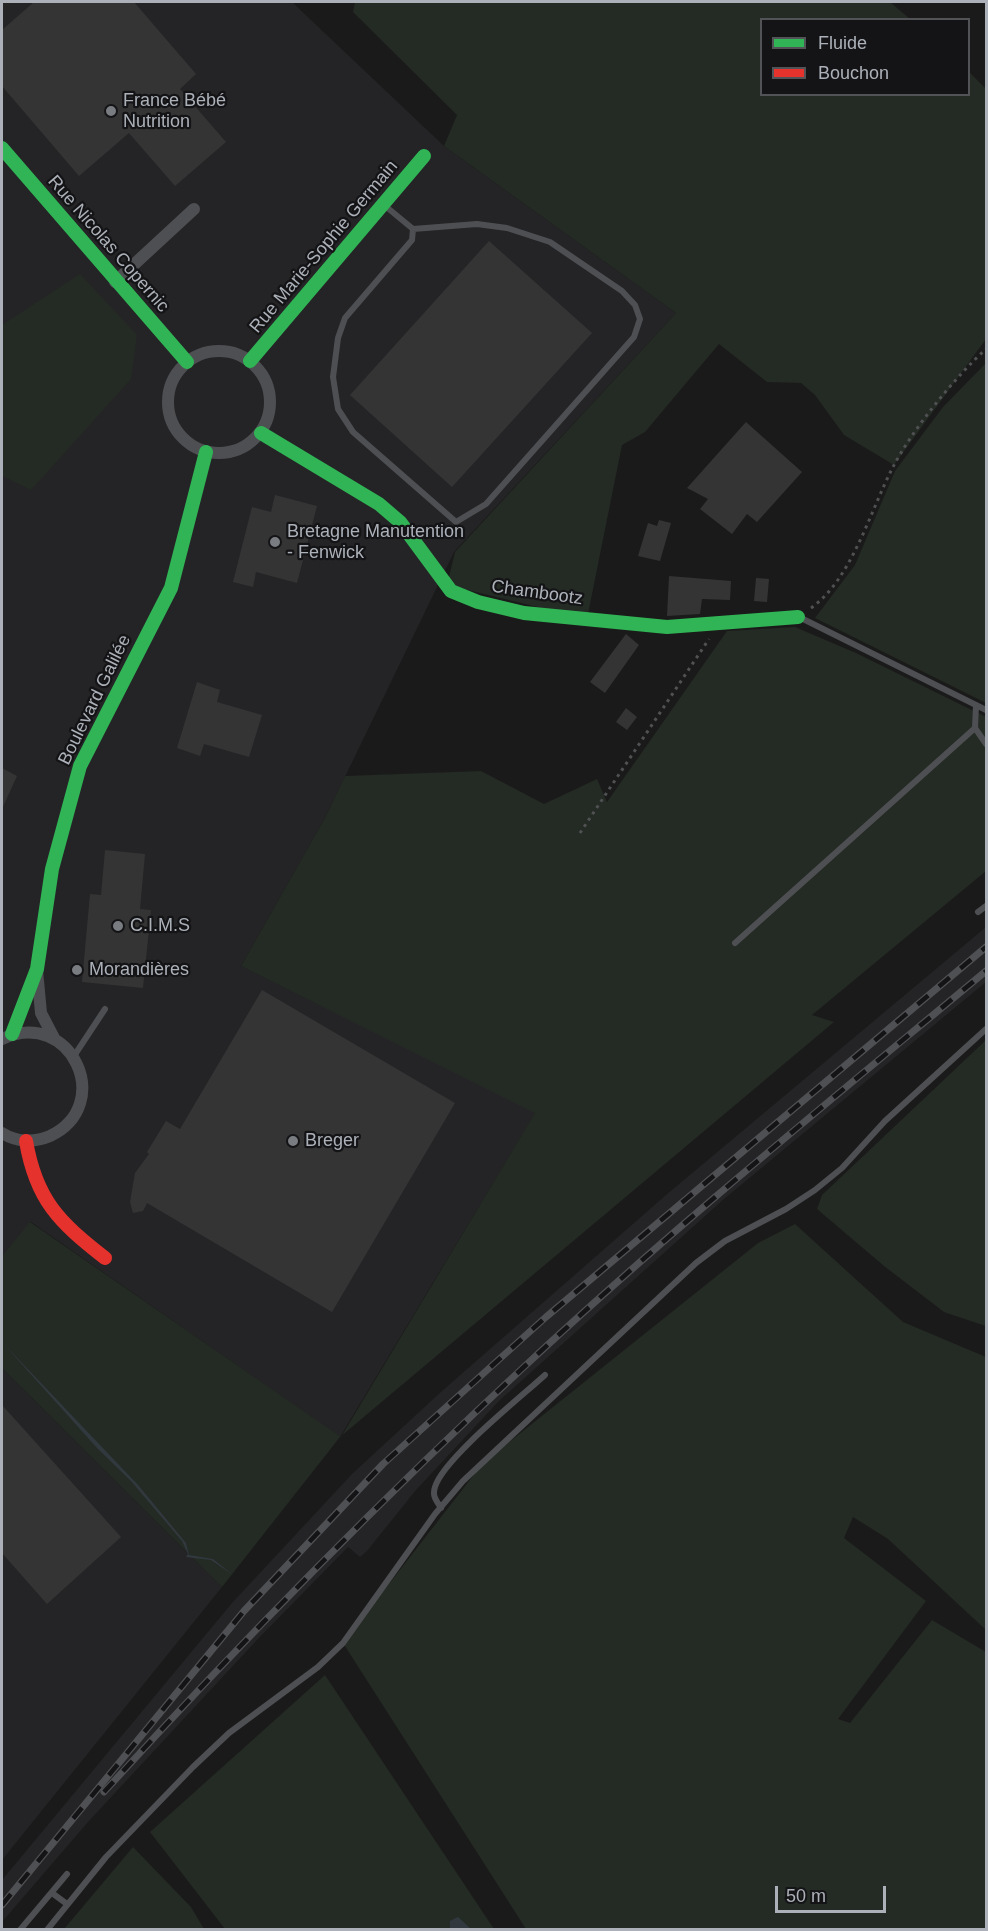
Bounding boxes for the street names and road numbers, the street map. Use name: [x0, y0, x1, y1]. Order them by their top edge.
street label: Rue Marie-Sophie Germain: [245, 156, 403, 338]
street label: Rue Nicolas Copernic: [43, 171, 173, 317]
street label: Chambootz: [490, 576, 584, 610]
street label: Boulevard Galilée: [54, 631, 136, 769]

